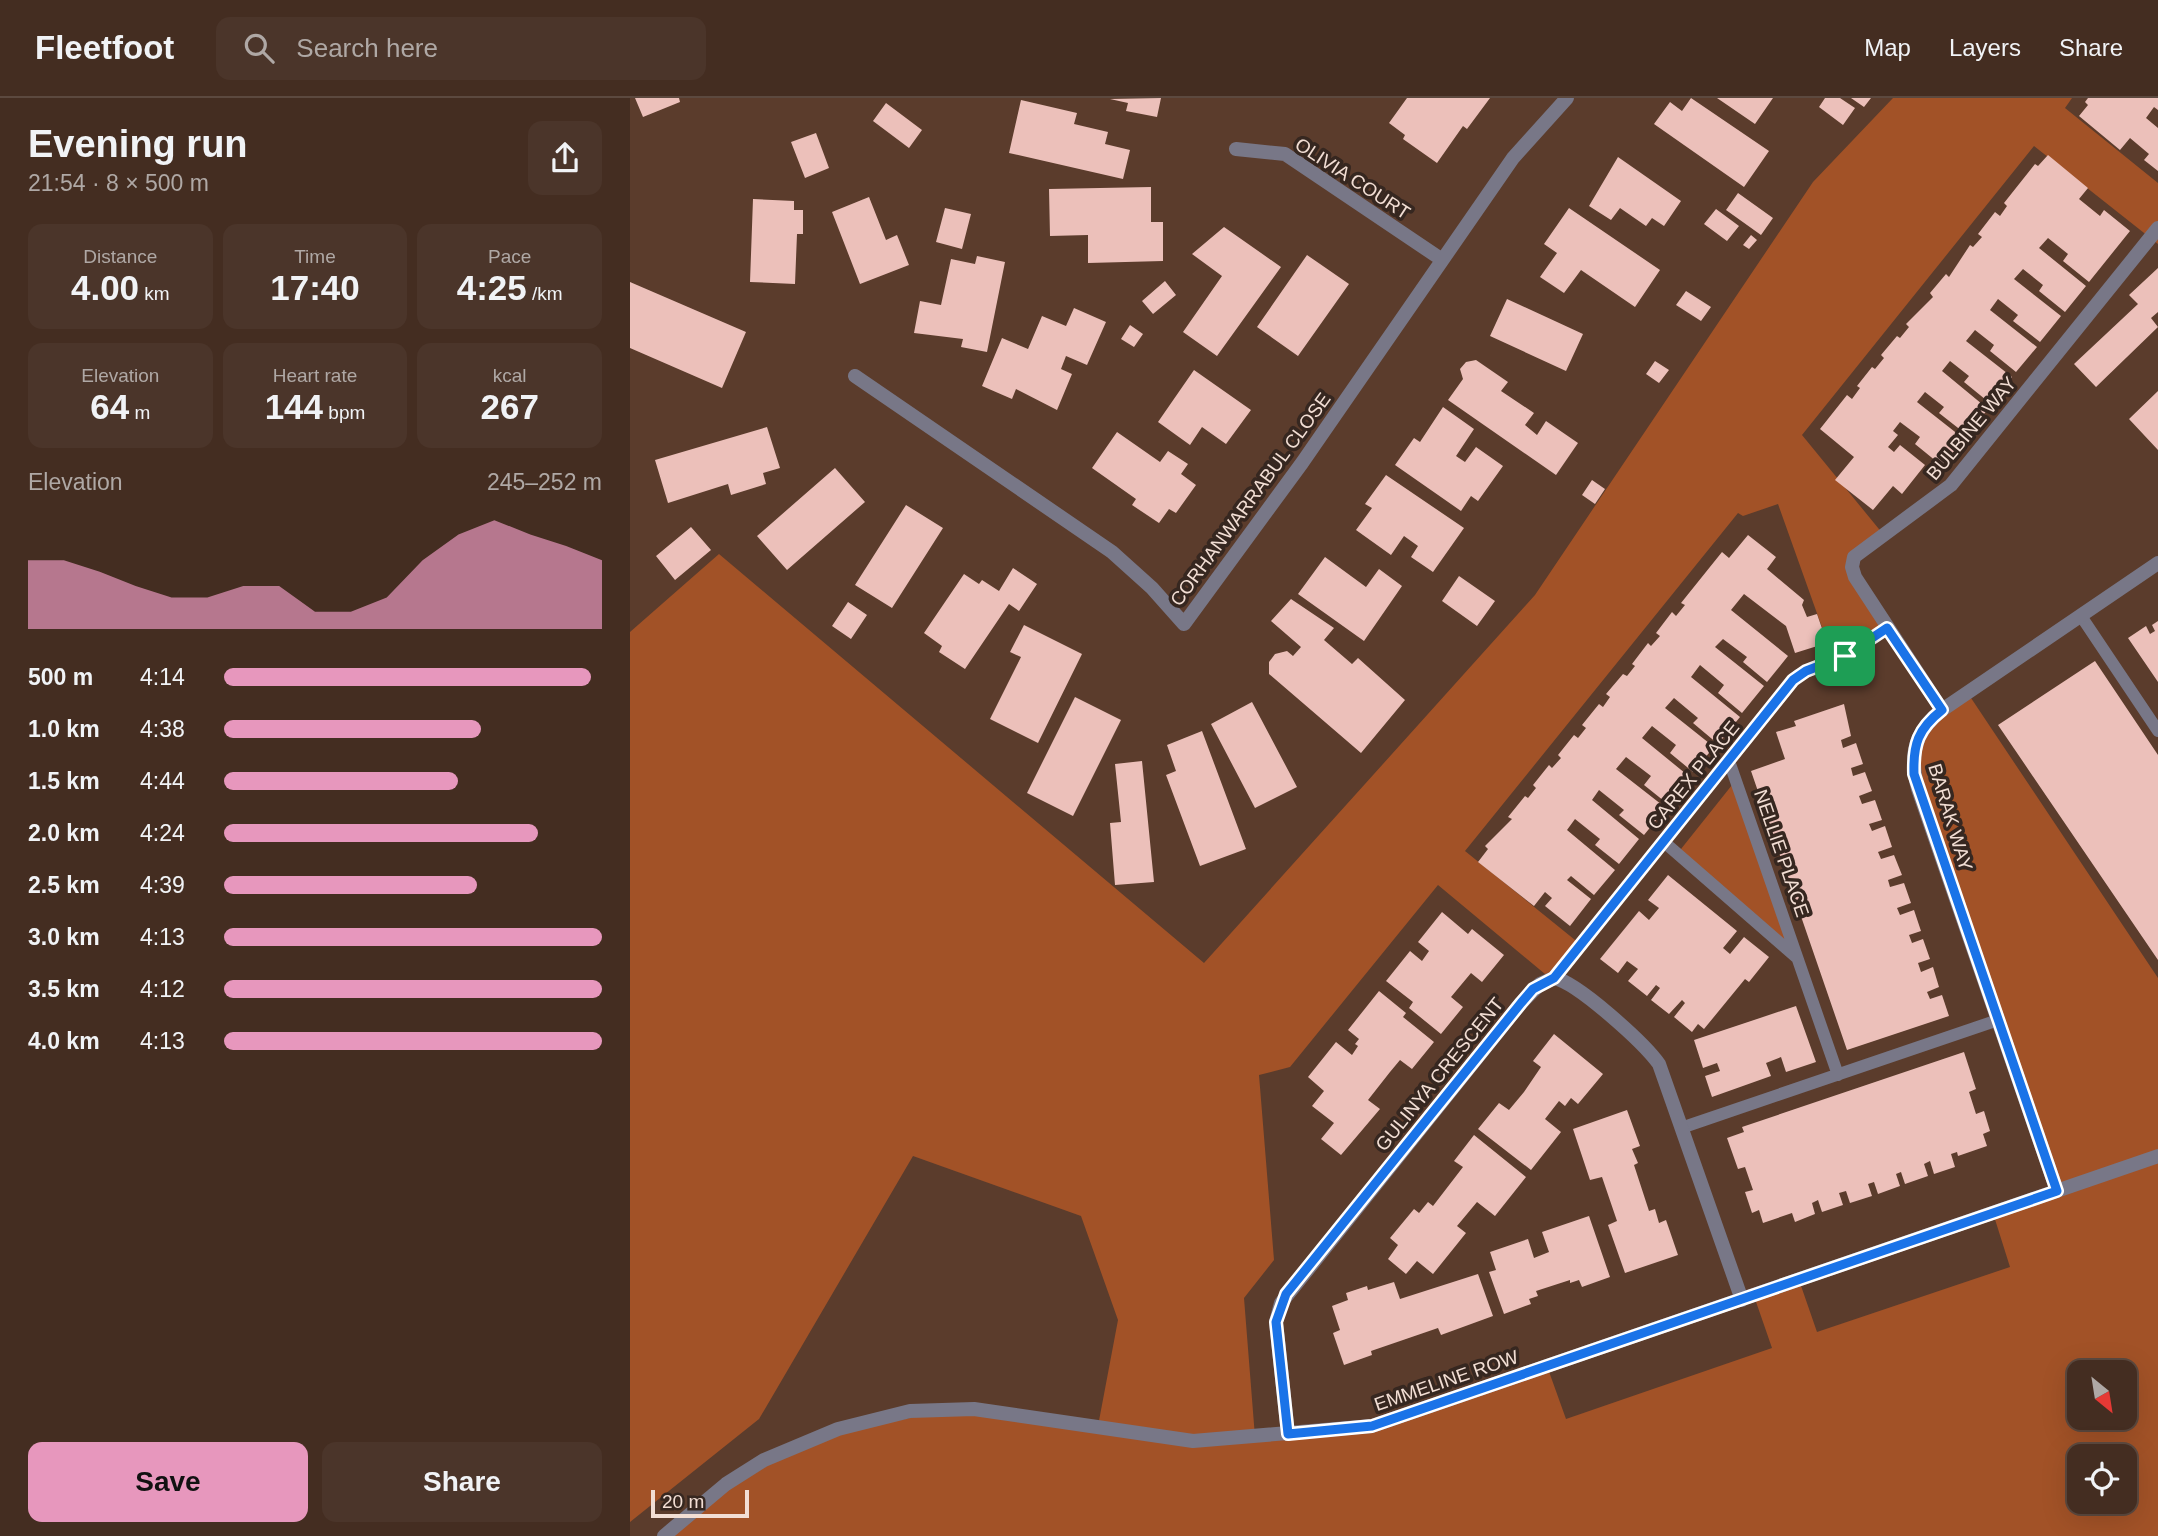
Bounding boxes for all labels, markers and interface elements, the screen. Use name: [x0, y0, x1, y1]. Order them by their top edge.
search box: [216, 17, 706, 80]
text: Fleetfoot: [35, 29, 174, 66]
icon: search: [240, 29, 278, 67]
text: Search here: [296, 33, 438, 63]
text: Map: [1864, 34, 1911, 61]
text: Layers: [1949, 34, 2021, 61]
text: Share: [2059, 34, 2123, 61]
button: share: [528, 121, 602, 195]
text: Evening run: [28, 123, 248, 165]
street label: OLIVIA COURT: [1291, 133, 1414, 224]
text: 21:54 · 8 × 500 m: [28, 170, 209, 196]
text: Distance: [83, 246, 157, 267]
text: Time: [294, 246, 336, 267]
text: Pace: [488, 246, 531, 267]
text: 4.00: [71, 268, 139, 307]
text: 17:40: [270, 268, 360, 307]
text: 4:25: [457, 268, 527, 307]
text: km: [139, 283, 170, 304]
text: /km: [527, 283, 563, 304]
text: Elevation: [81, 365, 159, 386]
text: Heart rate: [273, 365, 357, 386]
text: kcal: [493, 365, 527, 386]
street label: BULBINE WAY: [1922, 372, 2021, 484]
text: 64: [90, 387, 129, 426]
text: 144: [265, 387, 323, 426]
text: 267: [480, 387, 539, 426]
street label: CORHANWARRABUL CLOSE: [1166, 389, 1335, 610]
text: m: [129, 402, 150, 423]
text: bpm: [323, 402, 365, 423]
text: Elevation: [28, 469, 123, 495]
text: 245–252 m: [487, 469, 602, 495]
pin: [1815, 626, 1875, 686]
icon: arrive: [1826, 637, 1864, 675]
text: 500 m: [28, 664, 93, 690]
text: 4:14: [140, 664, 185, 690]
text: 1.0 km: [28, 716, 100, 742]
text: 4:38: [140, 716, 185, 742]
street label: CAREX PLACE: [1643, 717, 1743, 834]
street label: BARAK WAY: [1924, 761, 1977, 874]
text: 1.5 km: [28, 768, 100, 794]
text: 4:44: [140, 768, 185, 794]
street label: NELLIE PLACE: [1750, 787, 1813, 919]
text: 2.0 km: [28, 820, 100, 846]
text: 4:24: [140, 820, 185, 846]
text: 2.5 km: [28, 872, 100, 898]
text: 4:39: [140, 872, 185, 898]
text: 3.0 km: [28, 924, 100, 950]
text: 4:13: [140, 924, 185, 950]
text: 3.5 km: [28, 976, 100, 1002]
text: 4:12: [140, 976, 185, 1002]
street label: GULINYA CRESCENT: [1371, 993, 1508, 1155]
text: 4.0 km: [28, 1028, 100, 1054]
text: 4:13: [140, 1028, 185, 1054]
street label: EMMELINE ROW: [1371, 1346, 1521, 1415]
north arrow: [2067, 1360, 2137, 1430]
map controls: [2067, 1360, 2137, 1514]
button: Save: [28, 1442, 308, 1522]
button: Share: [322, 1442, 602, 1522]
button: locate: [2067, 1444, 2137, 1514]
scale bar: [651, 1487, 749, 1519]
text: 20 m: [662, 1491, 704, 1512]

